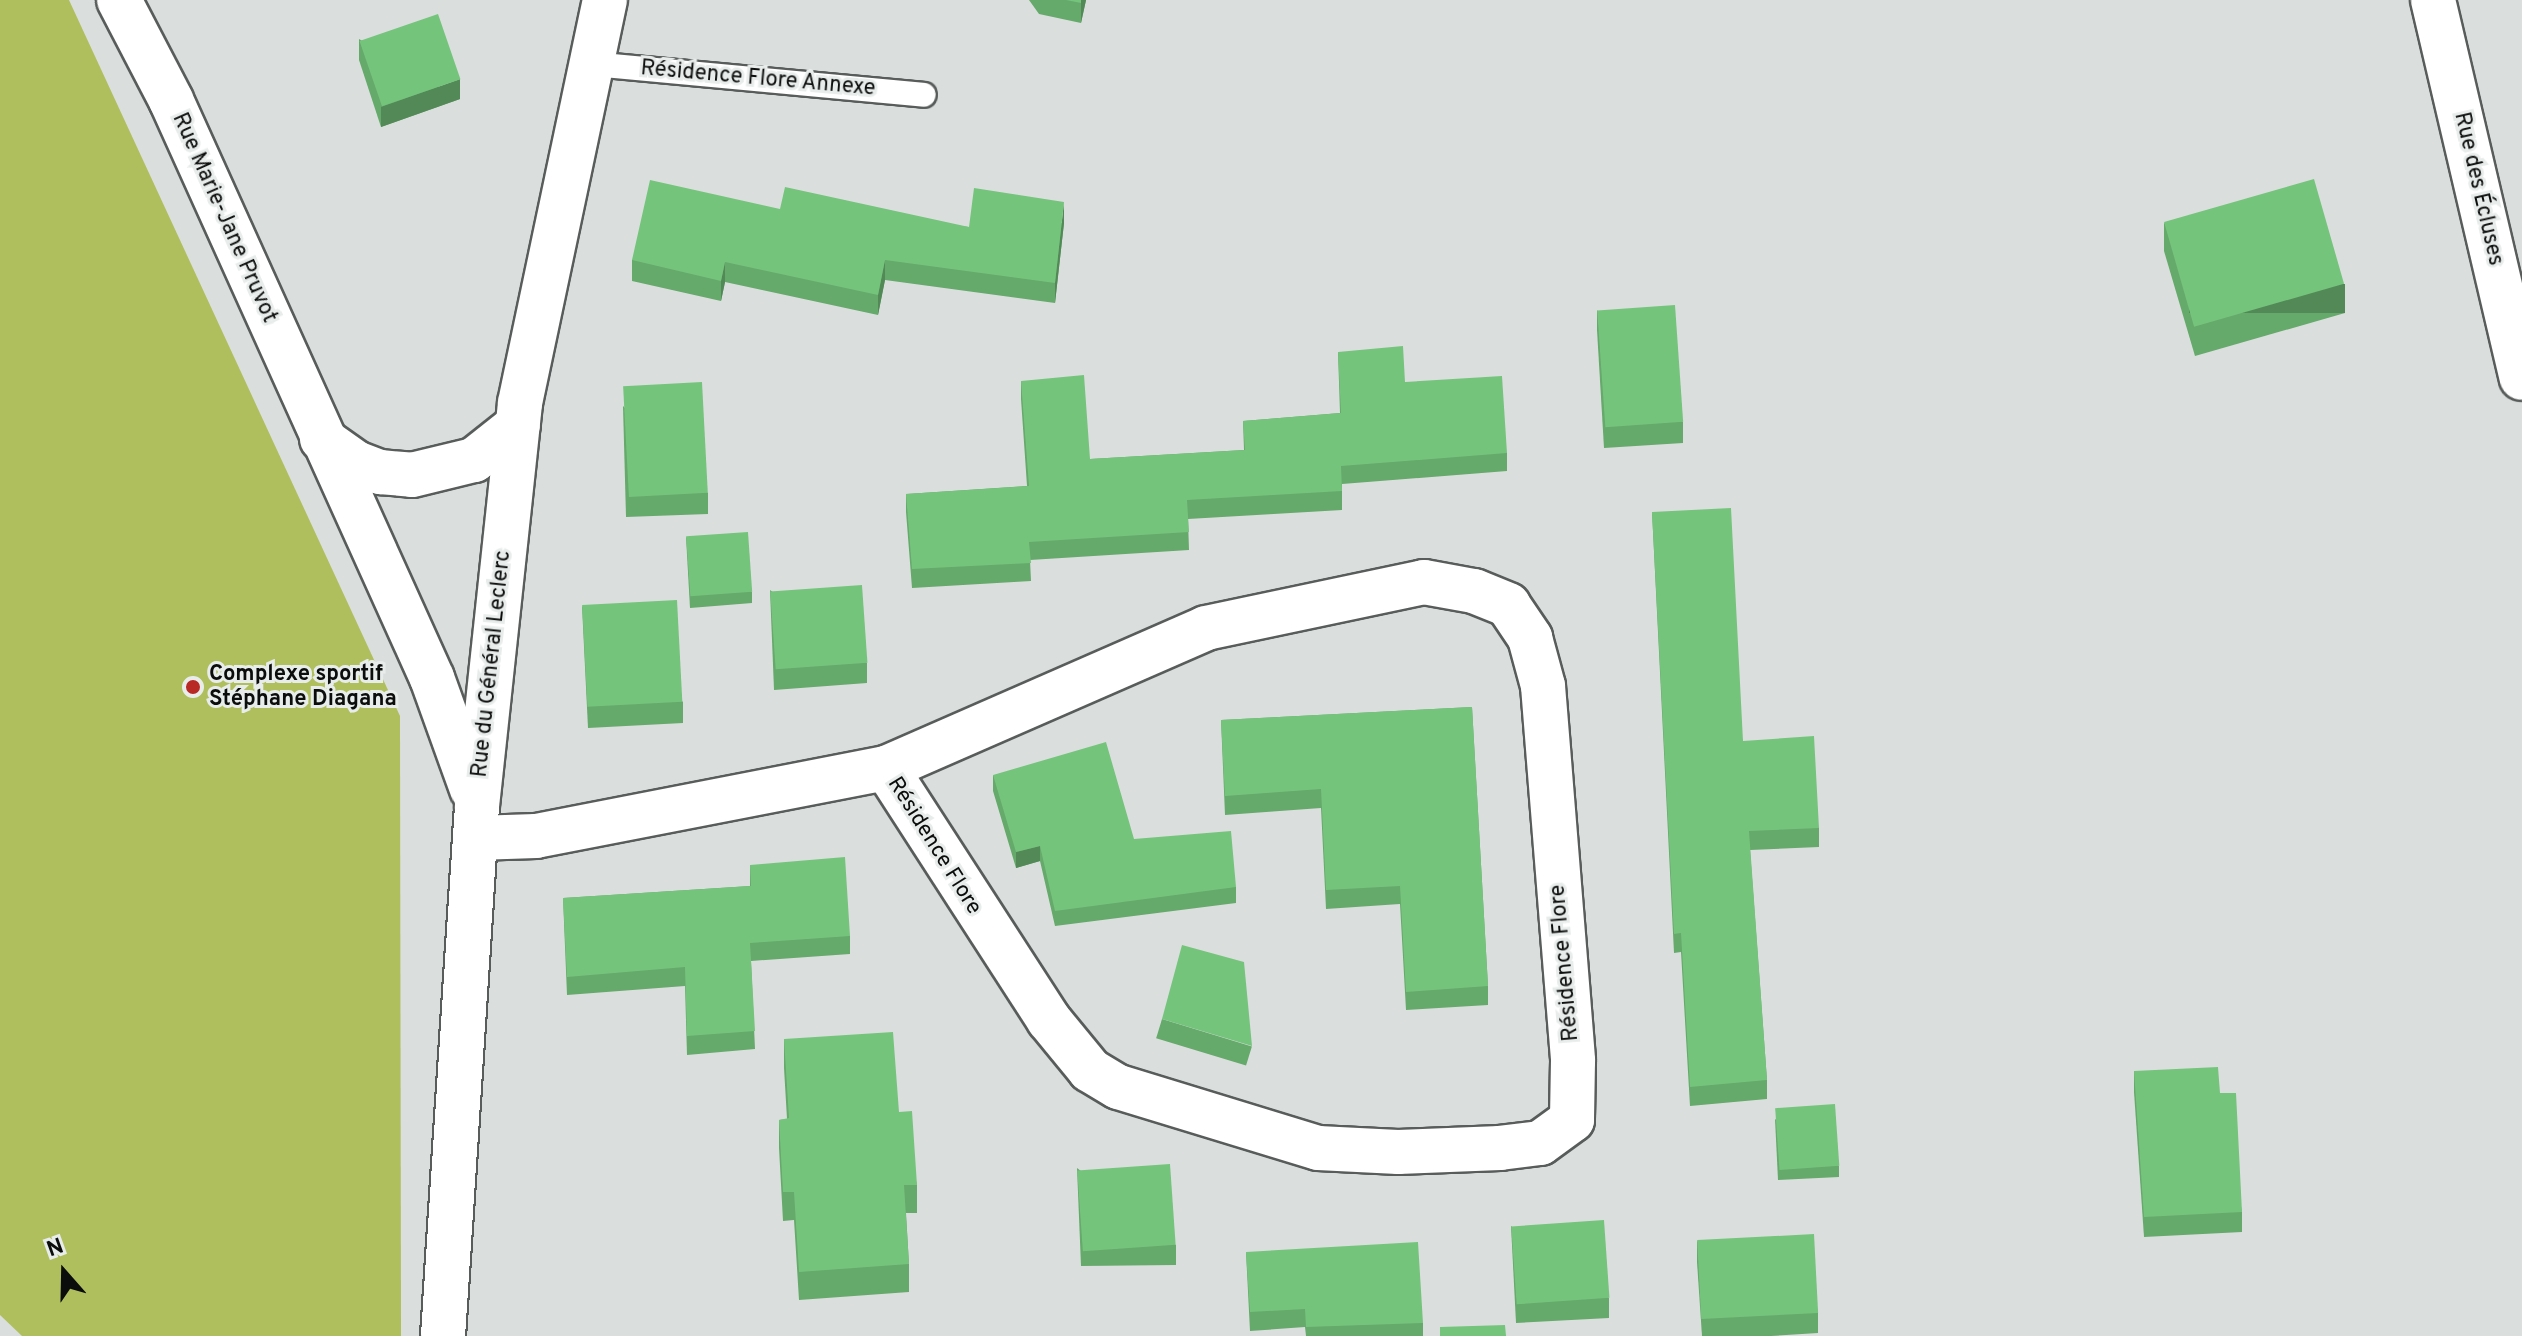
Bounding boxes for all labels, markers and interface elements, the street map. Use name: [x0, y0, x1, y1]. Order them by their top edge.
street label: Résidence Flore Annexe: [639, 56, 877, 102]
street label: Rue Marie-Jane Pruvot: [166, 109, 282, 327]
street label: Rue des Écluses: [2448, 110, 2508, 268]
street label: Rue du Général Leclerc: [467, 549, 517, 779]
place label: Complexe sportif Stéphane Diagana: [209, 661, 397, 712]
marker: Complexe sportif Stéphane Diagana: [184, 678, 202, 696]
street label: Résidence Flore: [881, 772, 987, 920]
street label: Résidence Flore: [1545, 884, 1585, 1042]
north arrow: [24, 1232, 104, 1312]
text: N: [44, 1234, 68, 1264]

